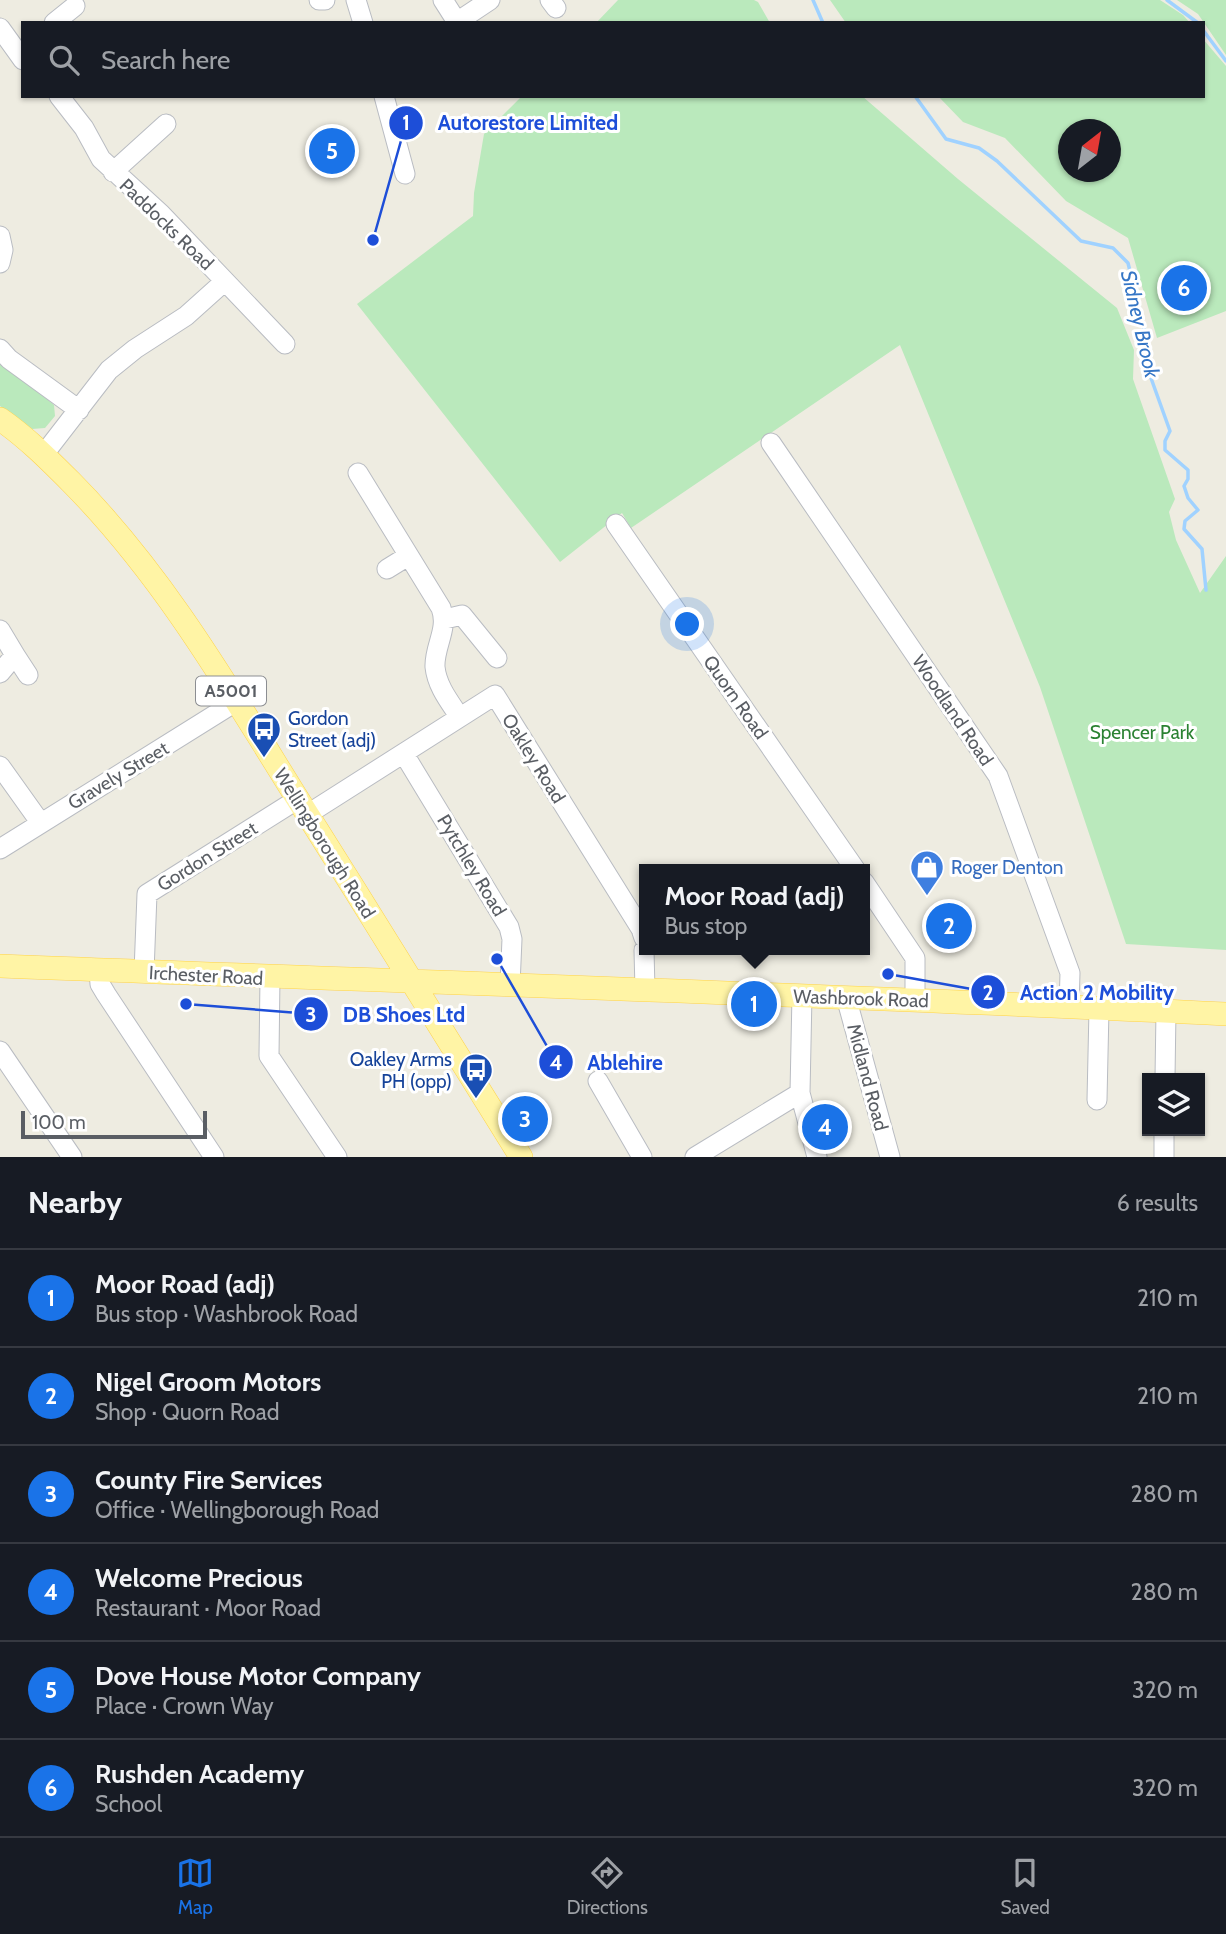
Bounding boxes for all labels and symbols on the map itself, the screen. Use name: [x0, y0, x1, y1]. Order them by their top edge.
callout: Autorestore Limited: [388, 102, 632, 144]
text: 1: [402, 110, 410, 135]
text: Autorestore Limited: [438, 110, 618, 135]
north arrow: [1058, 119, 1121, 182]
pin: 5: [309, 125, 355, 177]
street label: Paddocks Road: [115, 174, 218, 275]
pin: 6: [1161, 262, 1207, 314]
water label: Sidney Brook: [1116, 268, 1165, 381]
your location: [670, 607, 704, 641]
street label: Woodland Road: [907, 650, 998, 770]
street label: Quorn Road: [698, 651, 773, 744]
road number: A5001: [196, 676, 266, 706]
place label: Gordon Street (adj): [288, 707, 376, 752]
street label: Oakley Road: [497, 709, 570, 807]
bus stop icon: Gordon Street (adj): [245, 710, 283, 759]
park label: Spencer Park: [1090, 721, 1195, 744]
street label: Gravely Street: [64, 736, 173, 814]
street label: Wellingborough Road: [269, 764, 380, 922]
street label: Pytchley Road: [432, 810, 511, 920]
street label: Gordon Street: [153, 816, 262, 896]
shop icon: Roger Denton: [908, 848, 946, 897]
place label: Roger Denton: [951, 856, 1063, 879]
pin: 2: [926, 900, 972, 952]
street label: Irchester Road: [148, 961, 264, 990]
callout: Action 2 Mobility: [971, 971, 1188, 1013]
pin: 1: [731, 978, 777, 1030]
text: 2: [982, 980, 994, 1005]
text: Action 2 Mobility: [1020, 980, 1175, 1005]
street label: Washbrook Road: [793, 985, 929, 1012]
callout: DB Shoes Ltd: [294, 993, 479, 1035]
text: 3: [305, 1002, 317, 1027]
text: DB Shoes Ltd: [343, 1002, 465, 1027]
street label: Midland Road: [842, 1021, 893, 1133]
callout: Ablehire: [539, 1041, 677, 1083]
place label: Oakley Arms PH (opp): [350, 1048, 452, 1093]
text: 4: [549, 1050, 563, 1075]
text: Ablehire: [587, 1050, 663, 1075]
bus stop icon: Oakley Arms PH (opp): [457, 1051, 495, 1100]
pin: 3: [502, 1093, 548, 1145]
pin: 4: [802, 1101, 848, 1153]
scale bar: [21, 1108, 206, 1140]

